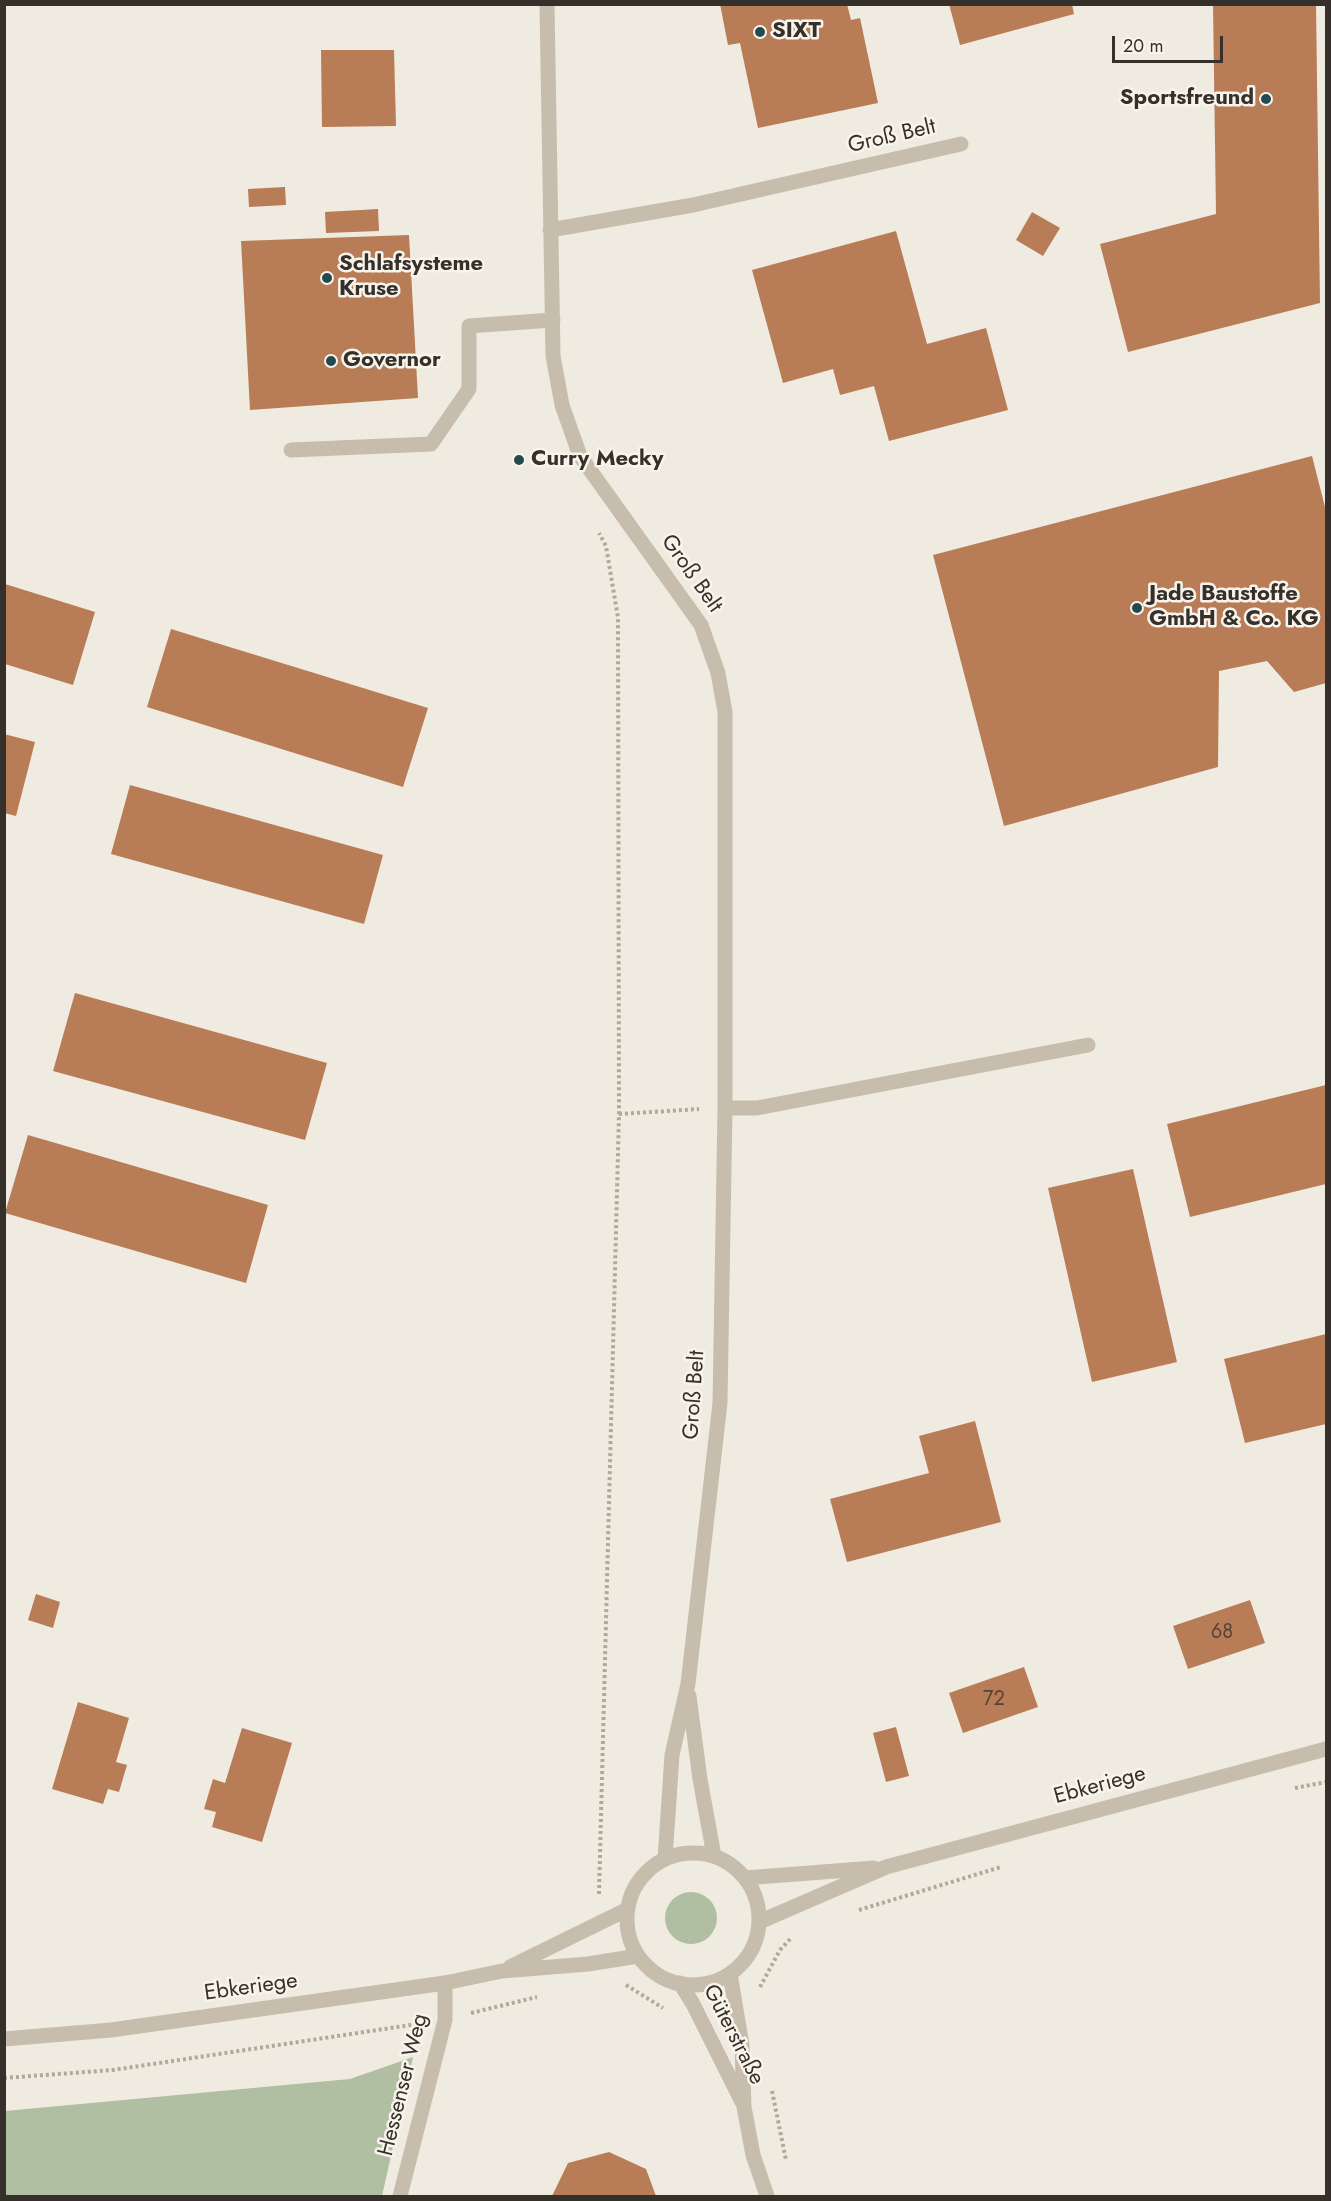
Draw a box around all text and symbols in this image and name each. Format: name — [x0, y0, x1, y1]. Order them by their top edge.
place label: SIXT — [772, 19, 821, 45]
scale bar — [1115, 24, 1226, 62]
marker: SIXT — [753, 25, 767, 39]
text: 20 m — [1123, 33, 1163, 59]
place label: Sportsfreund — [1120, 86, 1254, 112]
marker: Sportsfreund — [1259, 92, 1273, 106]
street label: Groß Belt — [846, 114, 938, 160]
place label: Schlafsysteme Kruse — [339, 252, 483, 304]
marker: Schlafsysteme Kruse — [320, 271, 334, 285]
place label: Governor — [343, 348, 441, 374]
marker: Governor — [324, 354, 338, 368]
place label: Curry Mecky — [531, 447, 663, 473]
marker: Curry Mecky — [512, 453, 526, 467]
street label: Groß Belt — [655, 530, 727, 618]
place label: Jade Baustoffe GmbH & Co. KG — [1149, 582, 1319, 634]
marker: Jade Baustoffe GmbH & Co. KG — [1130, 601, 1144, 615]
street label: Groß Belt — [679, 1350, 711, 1440]
house number: 68 — [1211, 1621, 1233, 1645]
house number: 72 — [983, 1688, 1005, 1712]
street label: Ebkeriege — [1051, 1761, 1149, 1811]
street label: Ebkeriege — [203, 1968, 299, 2008]
street label: Güterstraße — [697, 1981, 769, 2089]
street label: Hessenser Weg — [374, 2011, 434, 2159]

